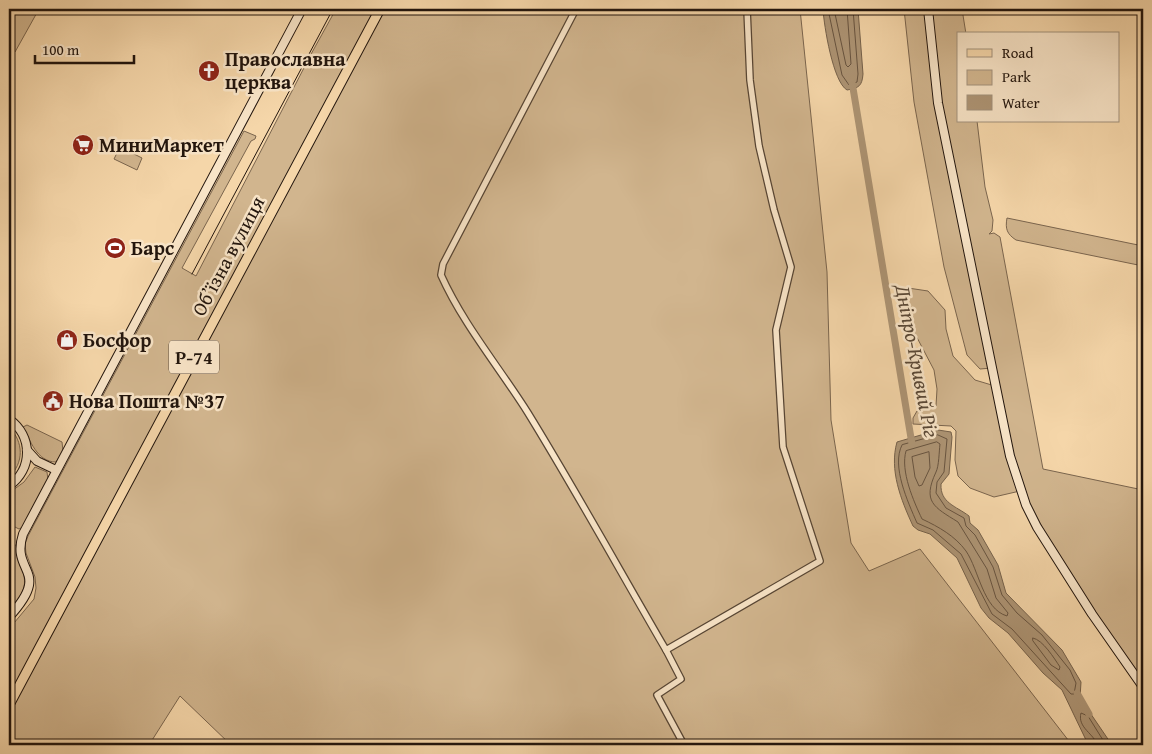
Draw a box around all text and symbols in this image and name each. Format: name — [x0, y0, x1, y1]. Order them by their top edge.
scale bar — [35, 32, 134, 64]
legend — [957, 32, 1120, 122]
text: 100 m — [42, 39, 80, 60]
text: Road — [1002, 42, 1033, 63]
place label: Православна церква — [225, 44, 346, 96]
church icon: Православна церква — [197, 59, 221, 83]
text: Park — [1002, 66, 1031, 87]
text: Water — [1002, 92, 1040, 113]
place label: МиниМаркет — [99, 130, 224, 159]
supermarket icon: МиниМаркет — [71, 133, 95, 157]
street label: Обʼїзна вулиця — [184, 191, 271, 321]
place label: Барс — [131, 233, 174, 262]
sports icon: Барс — [103, 236, 127, 260]
water label: Дніпро-Кривий Ріг — [887, 281, 948, 440]
place label: Босфор — [83, 325, 151, 354]
shop icon: Босфор — [55, 328, 79, 352]
road number: Р-74 — [169, 341, 219, 374]
place label: Нова Пошта №37 — [69, 386, 225, 415]
public building icon: Нова Пошта №37 — [41, 389, 65, 413]

